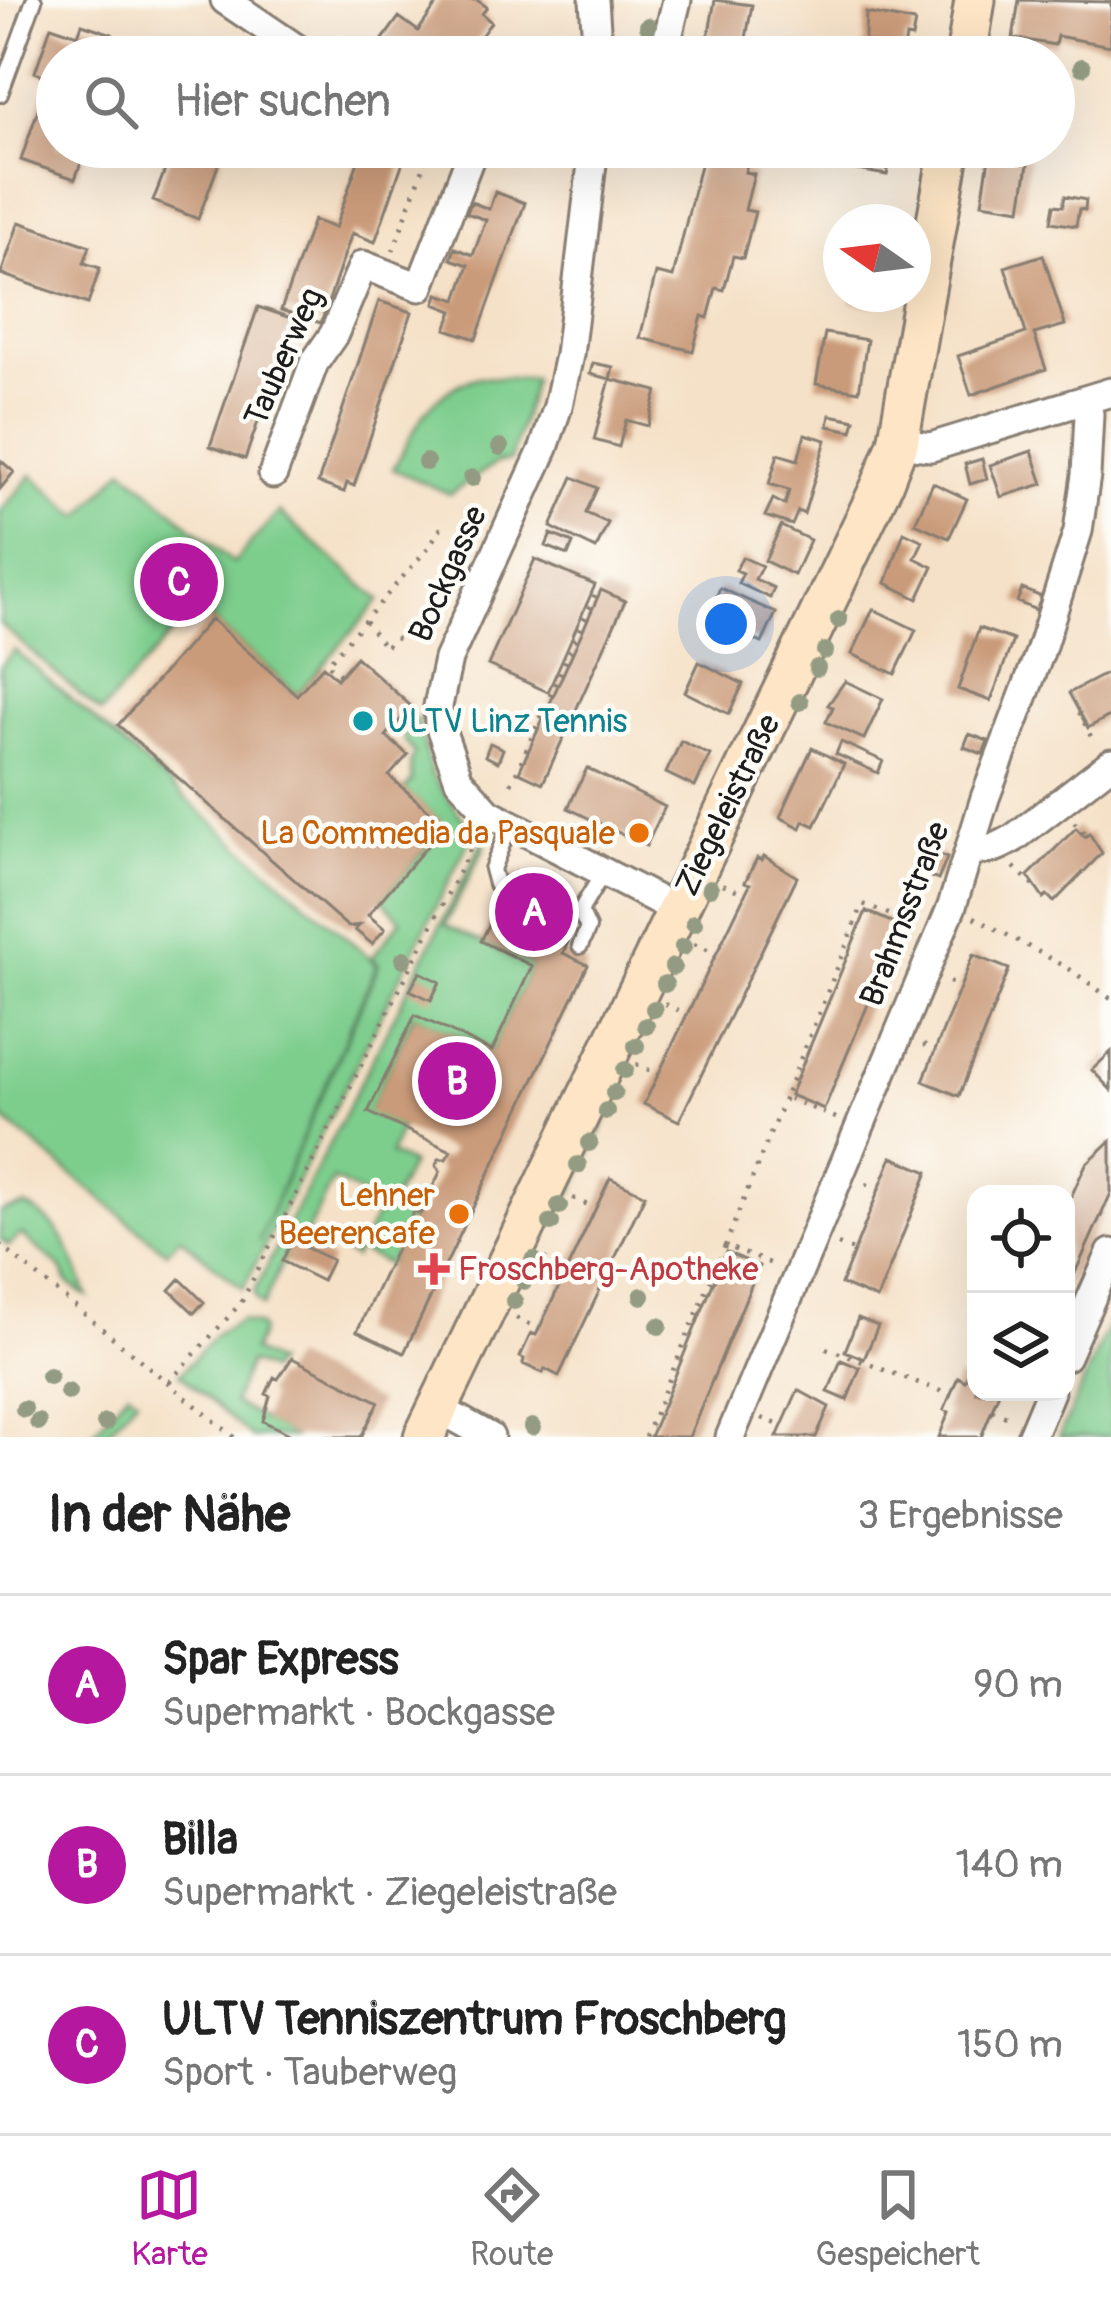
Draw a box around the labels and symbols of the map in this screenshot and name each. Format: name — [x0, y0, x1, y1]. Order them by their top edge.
north arrow — [823, 204, 931, 312]
street label: Tauberweg — [235, 282, 333, 432]
street label: Bockgasse — [400, 500, 496, 648]
pin: C — [140, 537, 218, 627]
your location — [696, 594, 756, 654]
place label: ULTV Linz Tennis — [387, 701, 627, 742]
marker: ULTV Linz Tennis — [350, 708, 376, 734]
street label: Ziegeleistraße — [666, 708, 790, 902]
place label: La Commedia da Pasquale — [260, 813, 615, 854]
street label: Brahmsstraße — [851, 816, 959, 1012]
marker: La Commedia da Pasquale — [626, 820, 652, 846]
pin: A — [495, 867, 573, 957]
pin: B — [418, 1036, 496, 1126]
place label: Lehner Beerencafe — [279, 1175, 435, 1254]
marker: Lehner Beerencafe — [446, 1201, 472, 1227]
place label: Froschberg-Apotheke — [458, 1249, 758, 1290]
marker: Froschberg-Apotheke — [421, 1256, 447, 1282]

